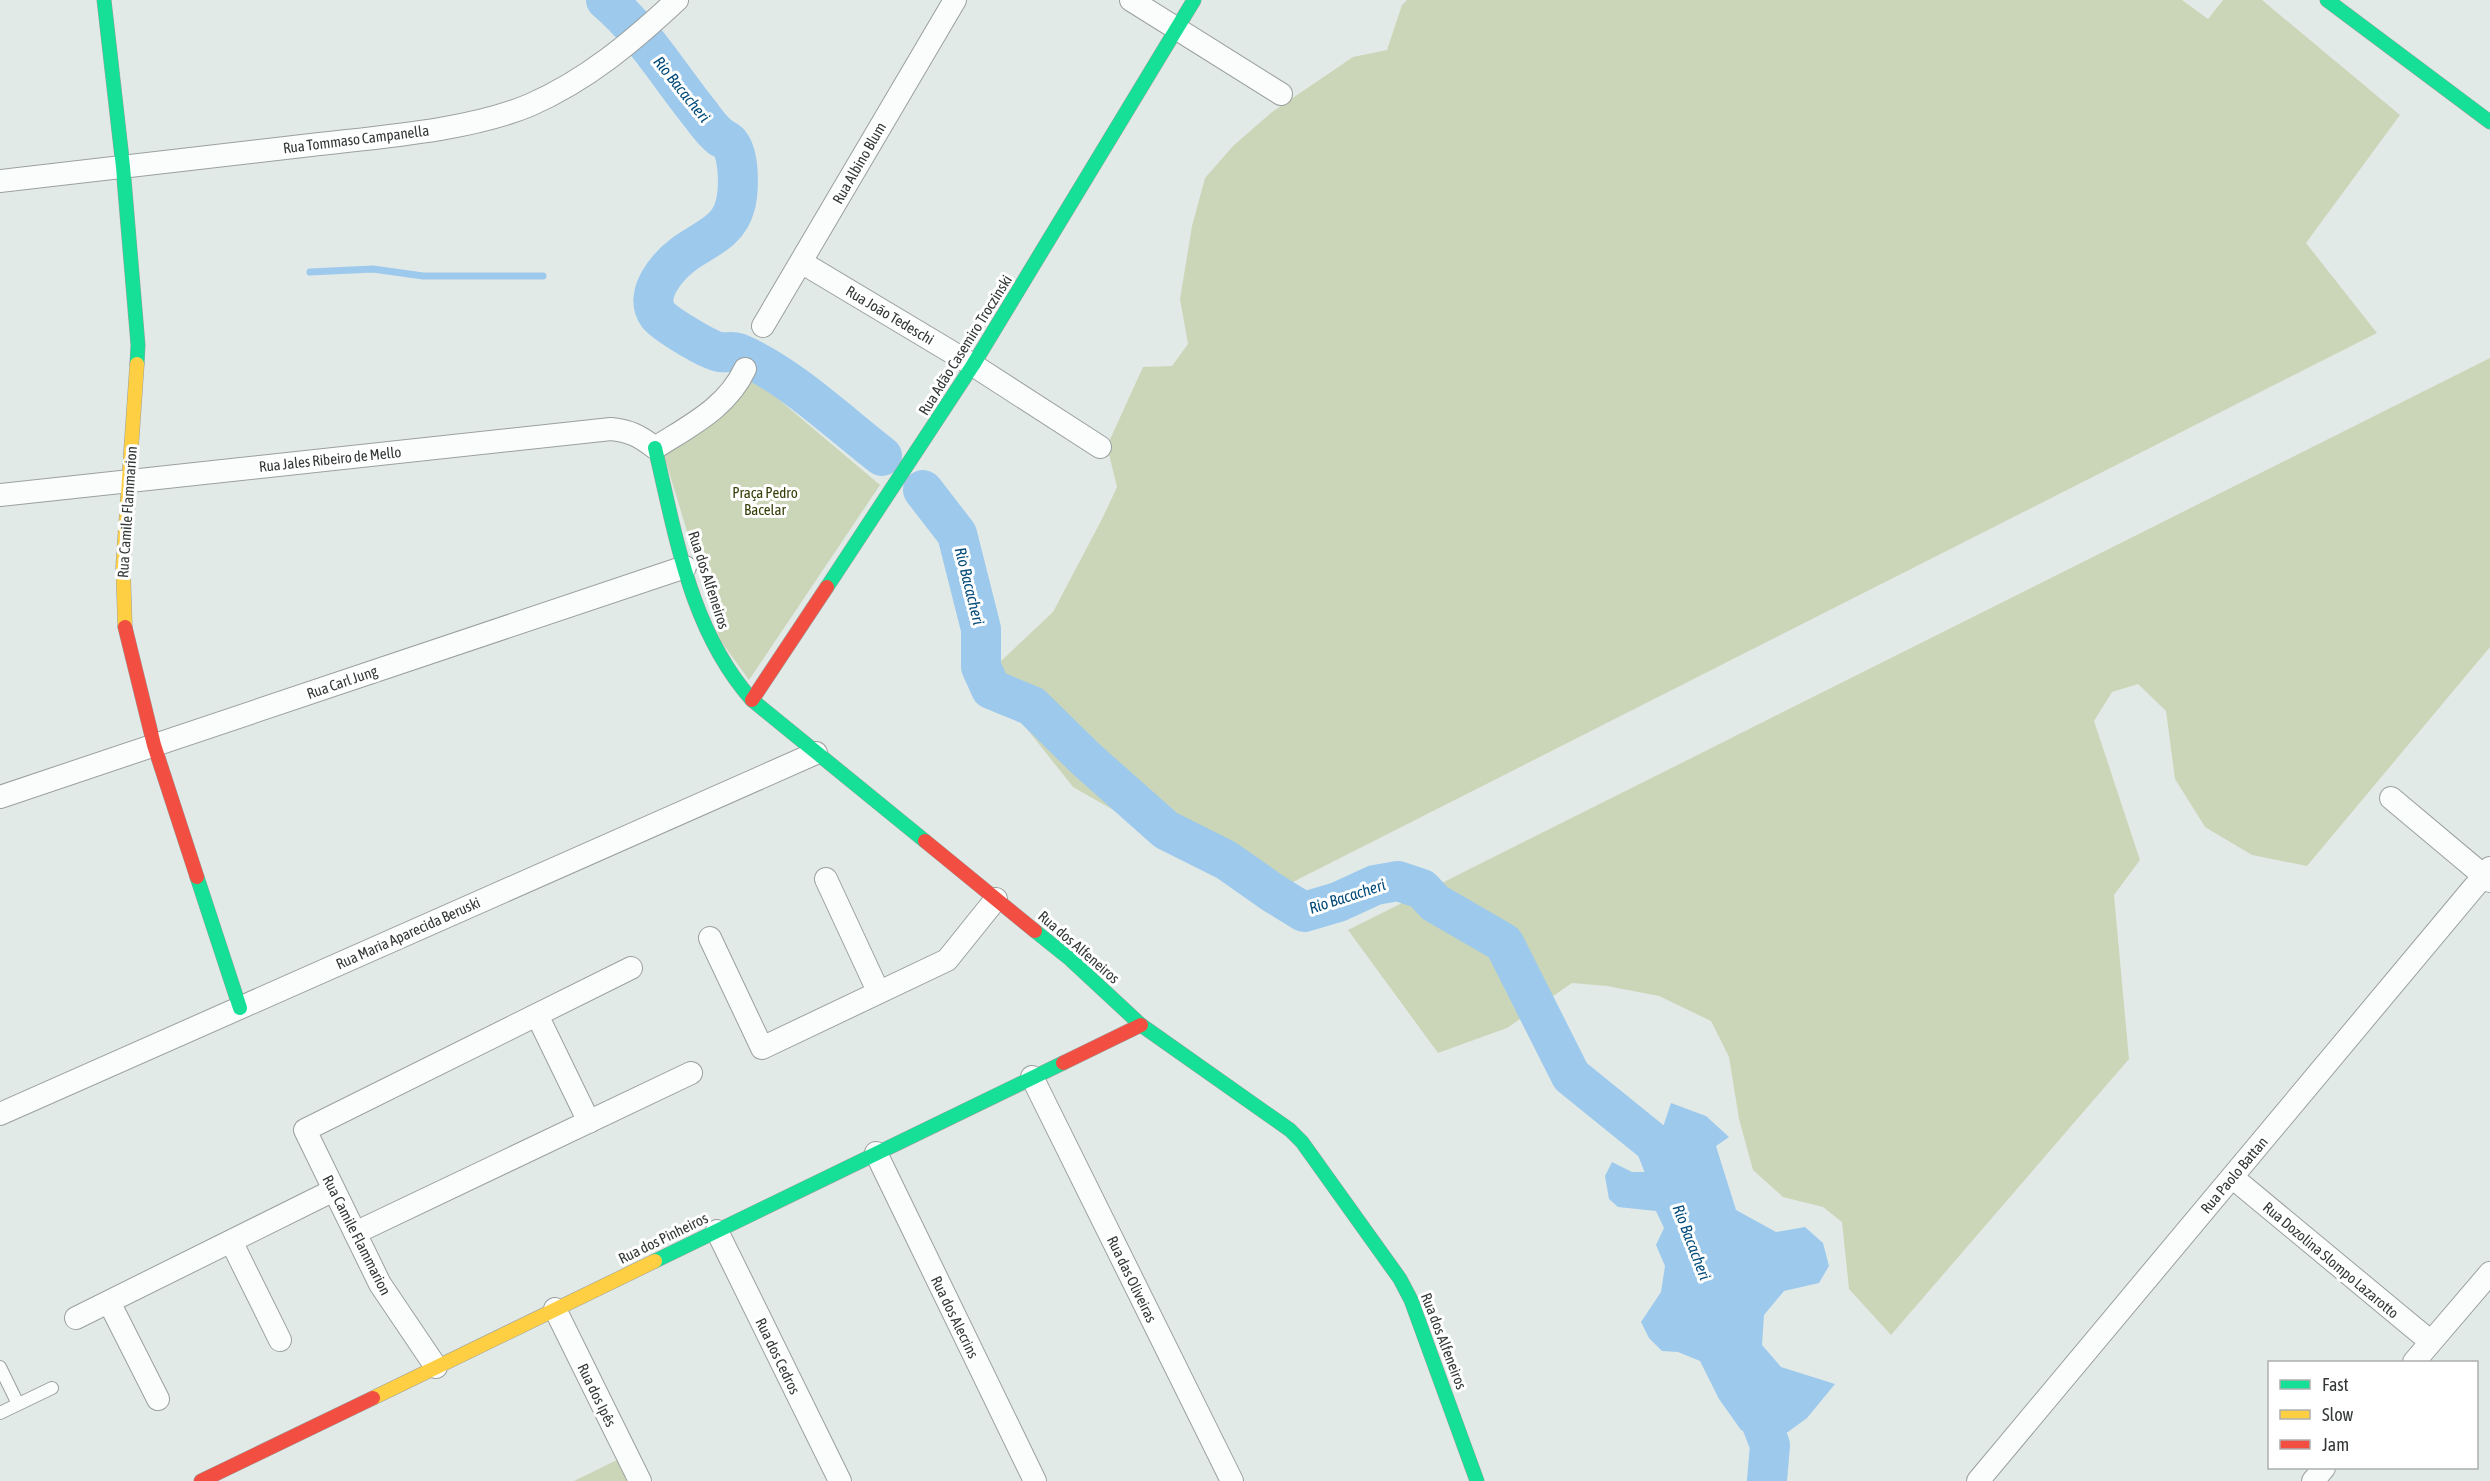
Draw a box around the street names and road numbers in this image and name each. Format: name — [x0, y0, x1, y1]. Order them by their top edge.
street label: Rua Albino Blum — [829, 119, 889, 207]
street label: Rua Tommaso Campanella — [282, 122, 430, 156]
street label: Rua Adão Casemiro Troczinski — [915, 272, 1015, 418]
street label: Rua João Tedeschi — [843, 282, 937, 348]
street label: Rua Jales Ribeiro de Mello — [258, 443, 402, 475]
street label: Rua Camile Flammarion — [114, 445, 140, 579]
street label: Rua dos Alfeneiros — [685, 529, 733, 631]
street label: Rua Carl Jung — [304, 662, 380, 702]
street label: Rua Maria Aparecida Beruski — [333, 894, 483, 972]
street label: Rua dos Alfeneiros — [1035, 907, 1123, 987]
street label: Rua Paolo Battan — [2197, 1133, 2271, 1217]
street label: Rua Camile Flammarion — [319, 1172, 395, 1298]
street label: Rua Dozolina Slompo Lazarotto — [2260, 1198, 2402, 1322]
street label: Rua dos Pinheiros — [616, 1209, 710, 1267]
street label: Rua das Oliveiras — [1104, 1233, 1160, 1325]
street label: Rua dos Alecrins — [928, 1273, 982, 1361]
street label: Rua dos Alfeneiros — [1418, 1290, 1470, 1392]
street label: Rua dos Cedros — [752, 1315, 804, 1397]
street label: Rua dos Ipês — [574, 1361, 620, 1429]

